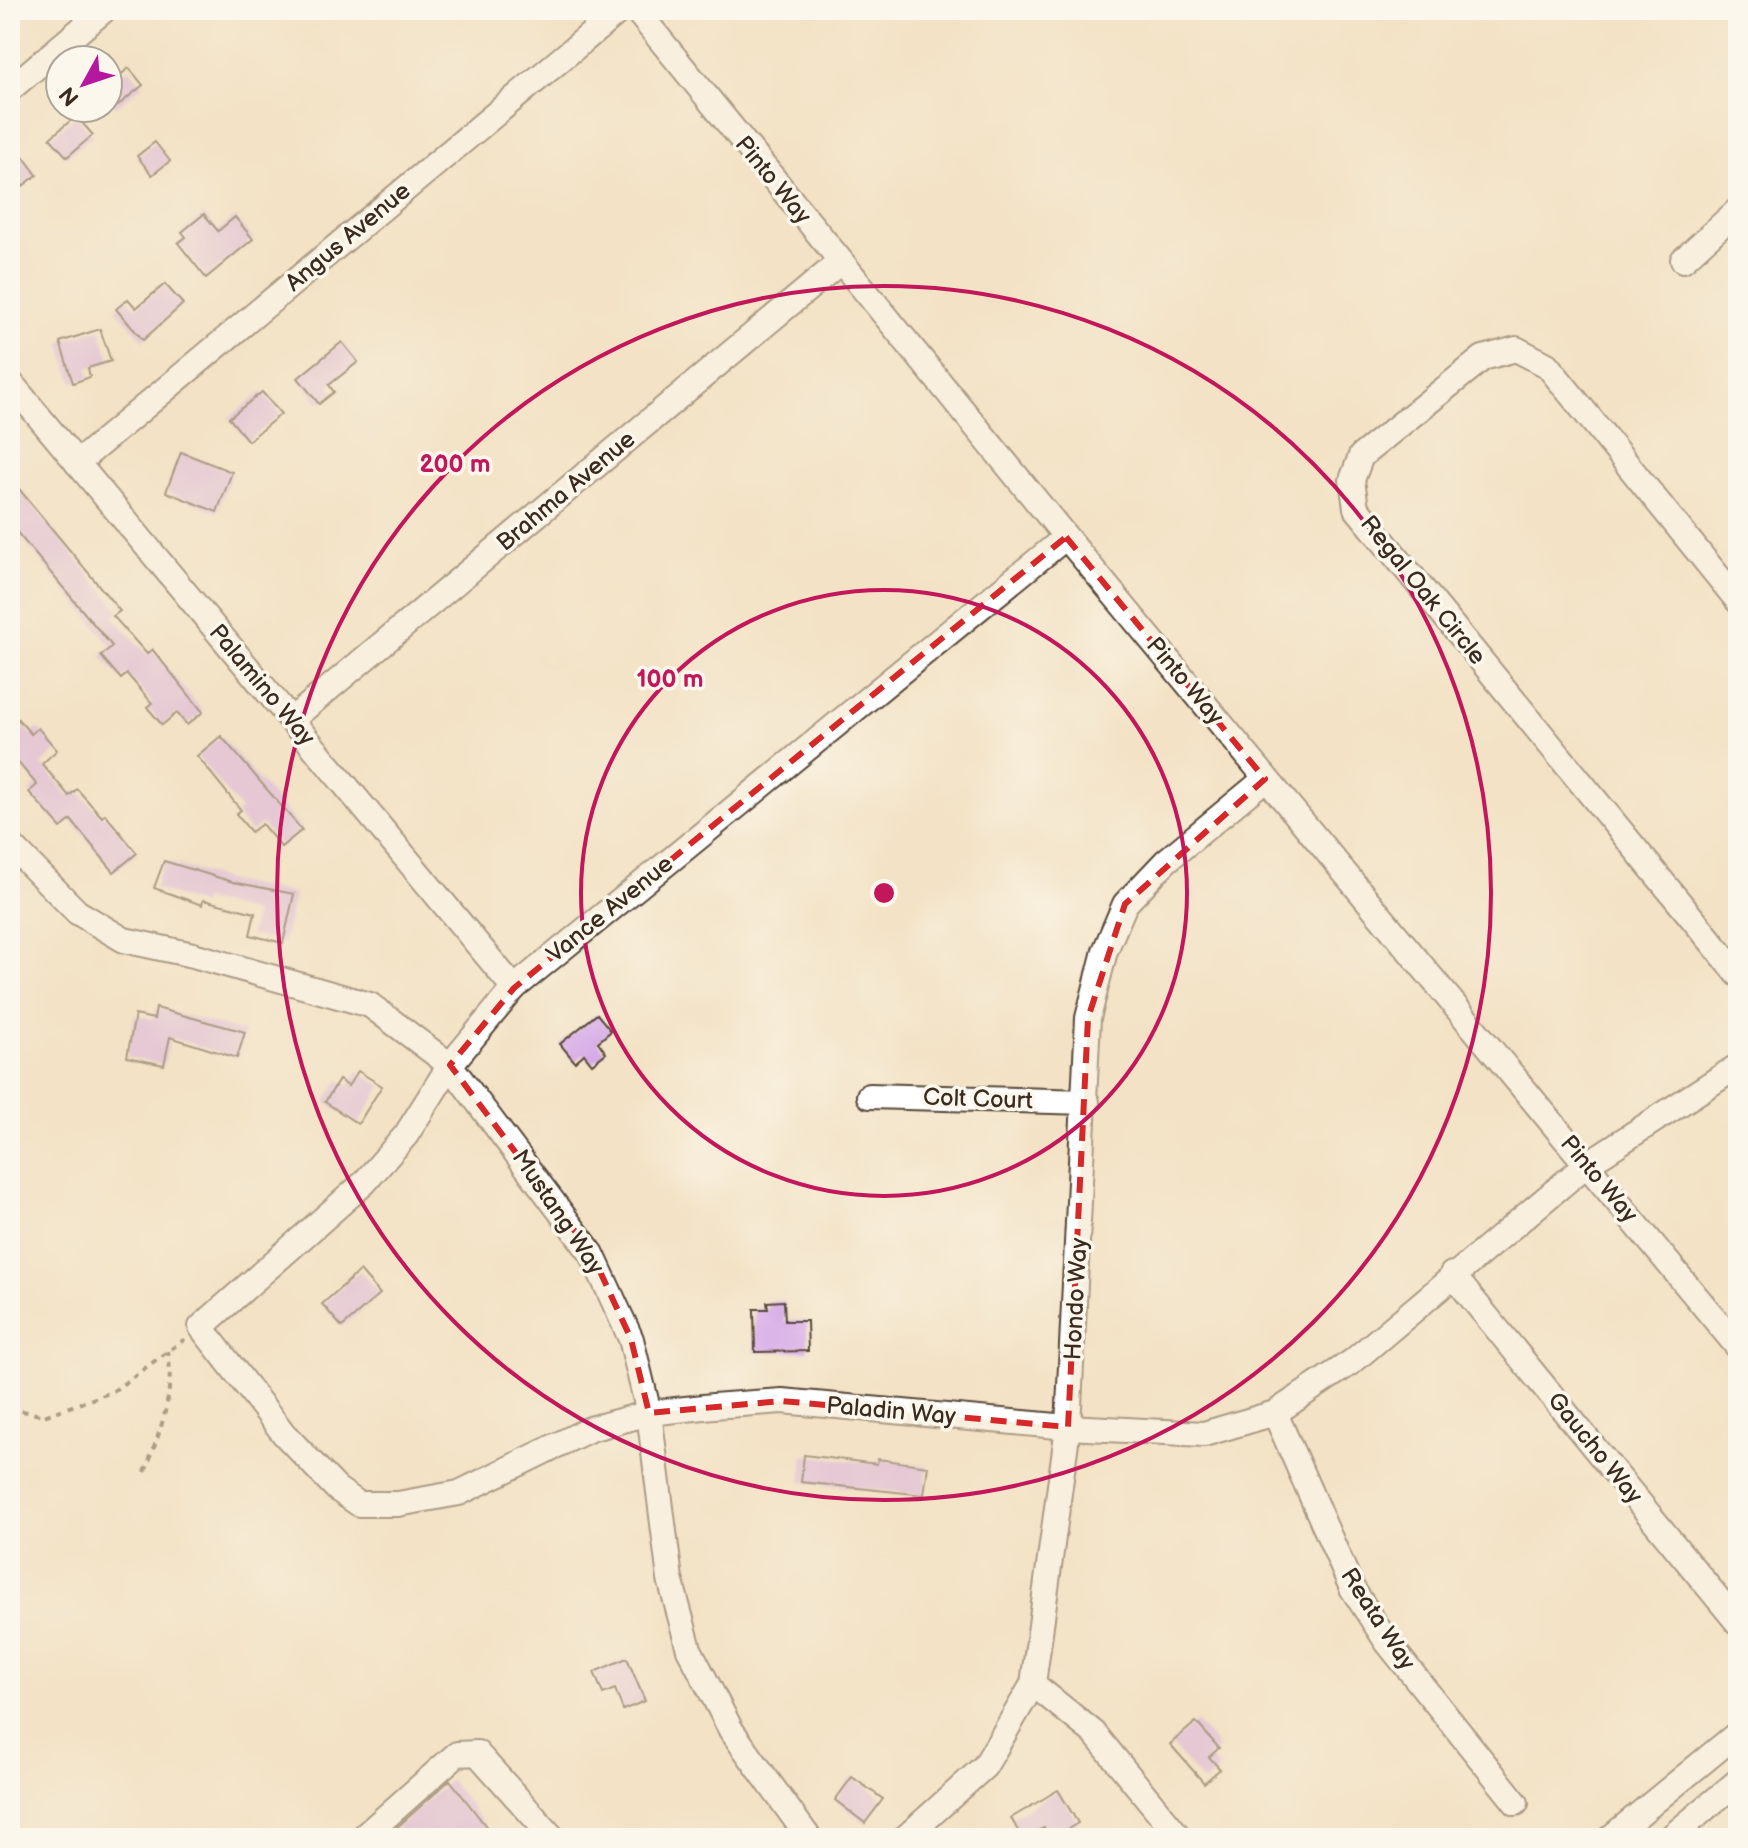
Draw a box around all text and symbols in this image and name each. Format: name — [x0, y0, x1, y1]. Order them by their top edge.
north arrow — [44, 44, 124, 124]
text: N — [54, 81, 85, 111]
street label: Pinto Way — [729, 130, 817, 230]
street label: Angus Avenue — [280, 176, 416, 298]
street label: Brahma Avenue — [491, 425, 641, 557]
text: 200 m — [420, 450, 490, 479]
street label: Regal Oak Circle — [1354, 510, 1492, 670]
street label: Palamino Way — [203, 618, 321, 752]
street label: Pinto Way — [1140, 631, 1230, 731]
text: 100 m — [637, 665, 703, 694]
street label: Vance Avenue — [541, 849, 679, 969]
centre of rings — [870, 879, 898, 907]
street label: Colt Court — [923, 1083, 1034, 1115]
street label: Pinto Way — [1554, 1129, 1644, 1229]
street label: Mustang Way — [506, 1144, 610, 1280]
street label: Hondo Way — [1058, 1237, 1094, 1361]
street label: Gaucho Way — [1541, 1386, 1649, 1510]
street label: Paladin Way — [825, 1391, 957, 1431]
street label: Reata Way — [1334, 1563, 1422, 1675]

